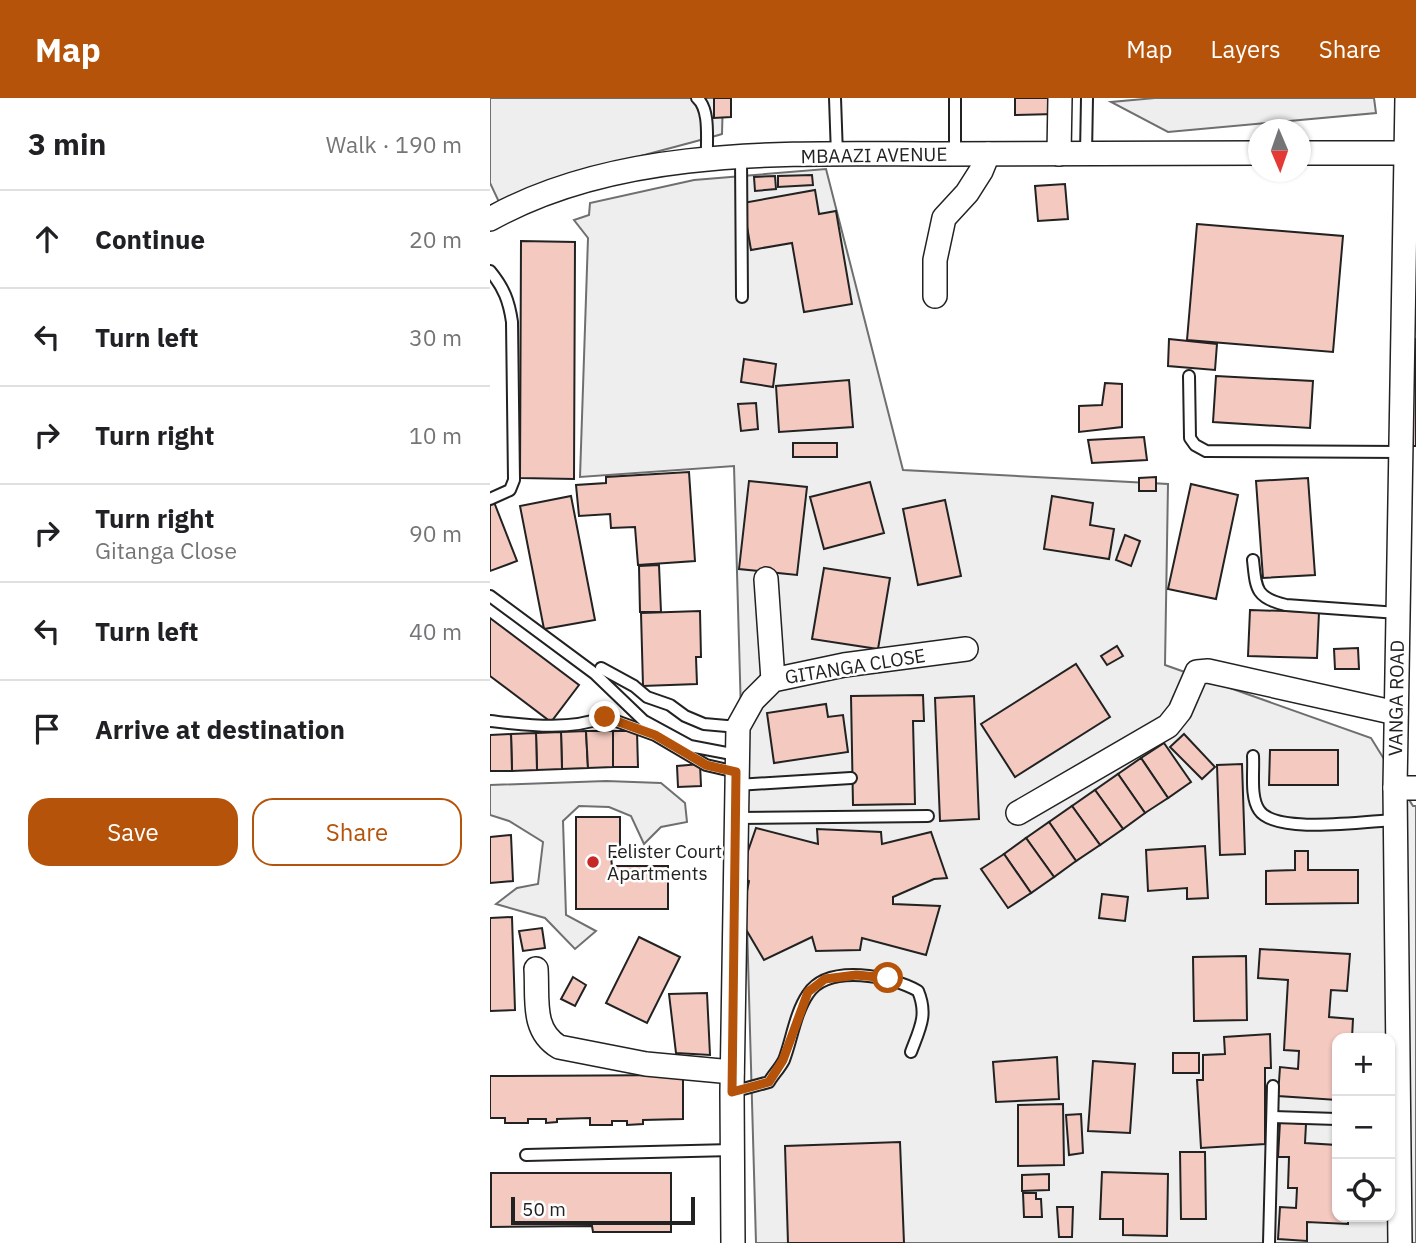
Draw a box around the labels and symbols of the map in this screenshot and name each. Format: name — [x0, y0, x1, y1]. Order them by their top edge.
north arrow — [1248, 119, 1311, 182]
street label: MBAAZI AVENUE — [800, 142, 948, 168]
street label: VANGA ROAD — [1383, 640, 1409, 756]
street label: GITANGA CLOSE — [783, 643, 927, 689]
route end — [589, 701, 620, 732]
place label: Felister Court Apartments — [607, 839, 722, 885]
marker: Felister Court Apartments — [585, 854, 601, 870]
route start — [872, 962, 903, 993]
scale bar — [511, 1194, 695, 1226]

